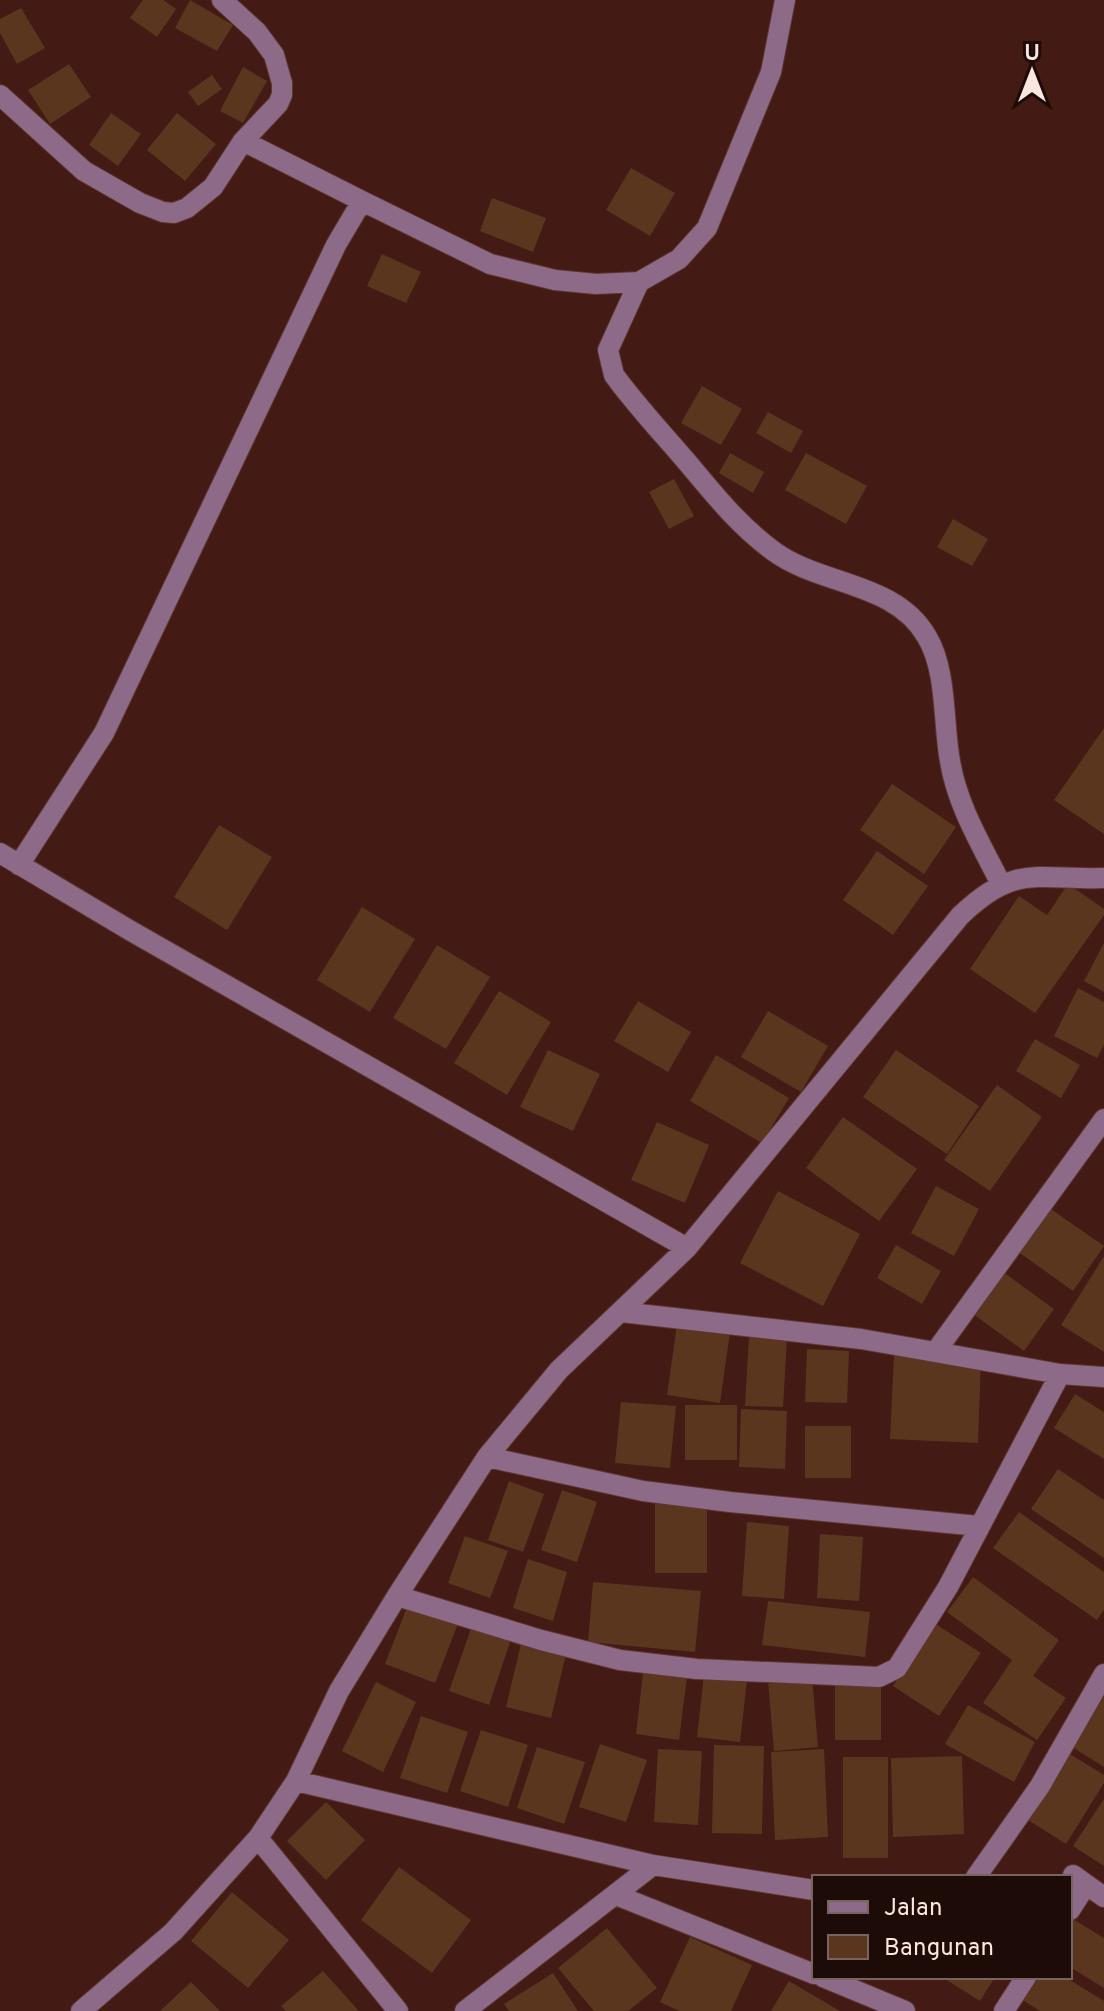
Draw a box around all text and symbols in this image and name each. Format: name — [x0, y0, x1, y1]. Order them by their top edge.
north arrow — [992, 32, 1072, 112]
text: U — [1024, 41, 1040, 68]
legend — [812, 1875, 1072, 1979]
text: Jalan — [884, 1894, 942, 1924]
text: Bangunan — [884, 1934, 994, 1964]

